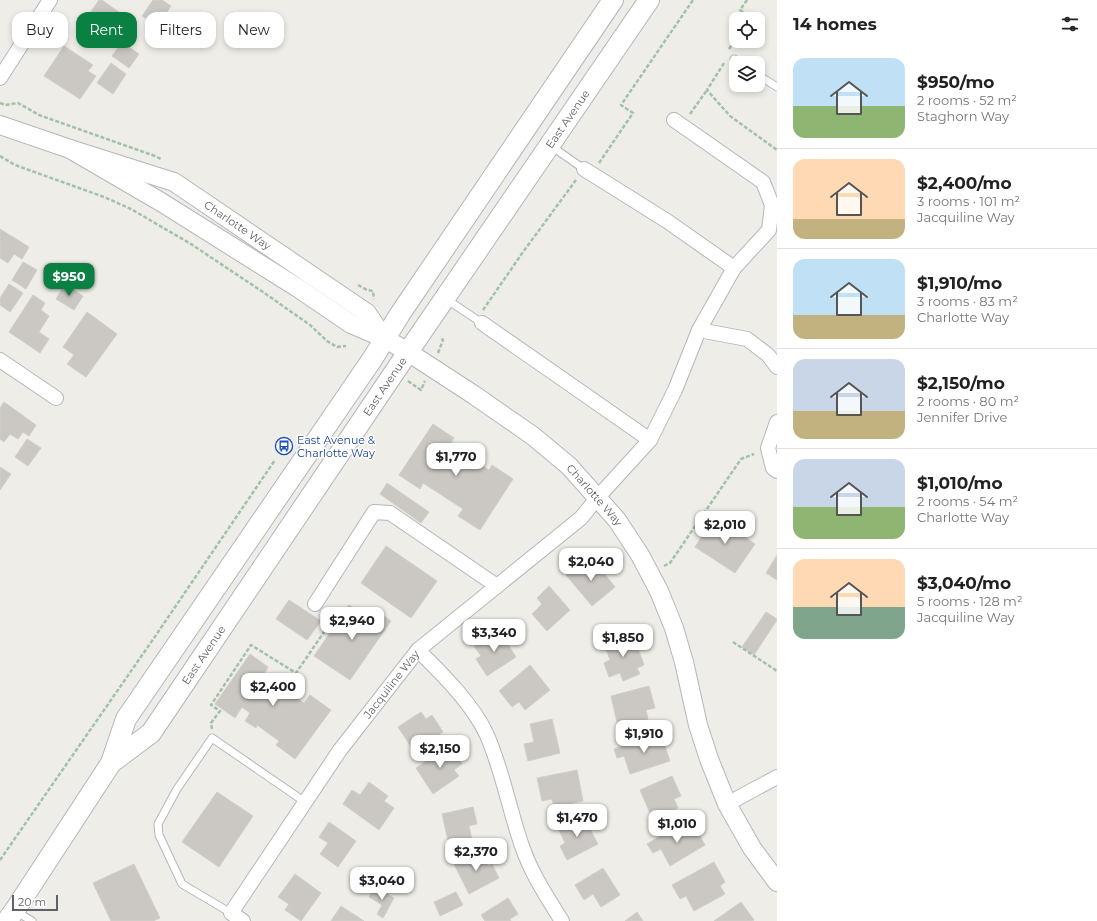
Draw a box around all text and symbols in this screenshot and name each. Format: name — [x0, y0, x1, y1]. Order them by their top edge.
chip: Buy — [12, 12, 68, 48]
chip: Rent — [76, 12, 137, 48]
chip: Filters — [145, 12, 216, 48]
chip: New — [224, 12, 284, 48]
map controls — [729, 12, 765, 92]
button: locate — [729, 12, 765, 48]
icon: filters — [1059, 13, 1081, 35]
text: 14 homes — [793, 14, 877, 34]
button: layers — [729, 56, 765, 92]
text: $950/mo — [917, 72, 994, 92]
icon: home — [825, 74, 873, 122]
street label: East Avenue — [543, 87, 593, 151]
text: 2 rooms · 52 m² — [917, 92, 1017, 108]
text: Staghorn Way — [917, 108, 1009, 124]
text: $2,400/mo — [917, 173, 1012, 193]
icon: home — [825, 175, 873, 223]
text: 3 rooms · 101 m² — [917, 193, 1020, 209]
street label: Charlotte Way — [201, 197, 274, 253]
text: Jacquiline Way — [917, 209, 1015, 225]
pin: $950 — [45, 263, 93, 297]
text: $950 — [52, 268, 86, 284]
text: $1,910/mo — [917, 273, 1002, 293]
icon: home — [825, 275, 873, 323]
text: 3 rooms · 83 m² — [917, 293, 1018, 309]
text: Charlotte Way — [917, 309, 1009, 325]
street label: East Avenue — [360, 354, 410, 419]
text: $2,150/mo — [917, 373, 1005, 393]
icon: home — [825, 375, 873, 423]
text: 2 rooms · 80 m² — [917, 393, 1019, 409]
text: Jennifer Drive — [917, 409, 1007, 425]
place label: East Avenue & Charlotte Way — [297, 433, 376, 460]
bus stop icon: East Avenue & Charlotte Way — [274, 436, 294, 456]
pin: $1,770 — [423, 443, 489, 477]
text: $1,770 — [435, 448, 477, 464]
street label: Charlotte Way — [564, 461, 626, 528]
text: $1,010/mo — [917, 473, 1003, 493]
icon: home — [825, 475, 873, 523]
text: 2 rooms · 54 m² — [917, 493, 1018, 509]
text: Charlotte Way — [917, 509, 1009, 525]
pin: $2,010 — [692, 511, 758, 545]
text: $2,010 — [704, 516, 746, 532]
pin: $2,040 — [558, 548, 624, 582]
text: $2,040 — [568, 553, 614, 569]
text: $3,040/mo — [917, 573, 1011, 593]
icon: home — [825, 575, 873, 623]
text: 5 rooms · 128 m² — [917, 593, 1023, 609]
pin: $2,940 — [319, 607, 385, 641]
text: Jacquiline Way — [917, 609, 1015, 625]
text: $2,940 — [329, 612, 375, 628]
pin: $3,340 — [461, 619, 527, 653]
street label: East Avenue — [179, 623, 229, 687]
text: $3,340 — [472, 624, 516, 640]
pin: $1,850 — [590, 624, 656, 658]
text: $1,850 — [602, 629, 644, 645]
street label: Jacquiline Way — [360, 647, 422, 722]
pin: $2,400 — [240, 673, 306, 707]
text: $2,400 — [250, 678, 296, 694]
pin: $1,910 — [611, 720, 677, 754]
text: $1,910 — [625, 725, 663, 741]
pin: $2,150 — [407, 735, 473, 769]
text: $2,150 — [420, 740, 460, 756]
pin: $1,470 — [544, 804, 610, 838]
text: $1,470 — [556, 809, 598, 825]
pin: $1,010 — [644, 810, 710, 844]
text: $1,010 — [657, 815, 697, 831]
pin: $2,370 — [443, 838, 509, 872]
text: $2,370 — [454, 843, 498, 859]
pin: $3,040 — [349, 867, 415, 901]
text: $3,040 — [359, 872, 405, 888]
scale bar — [12, 893, 58, 912]
text: 20 m — [18, 895, 46, 909]

